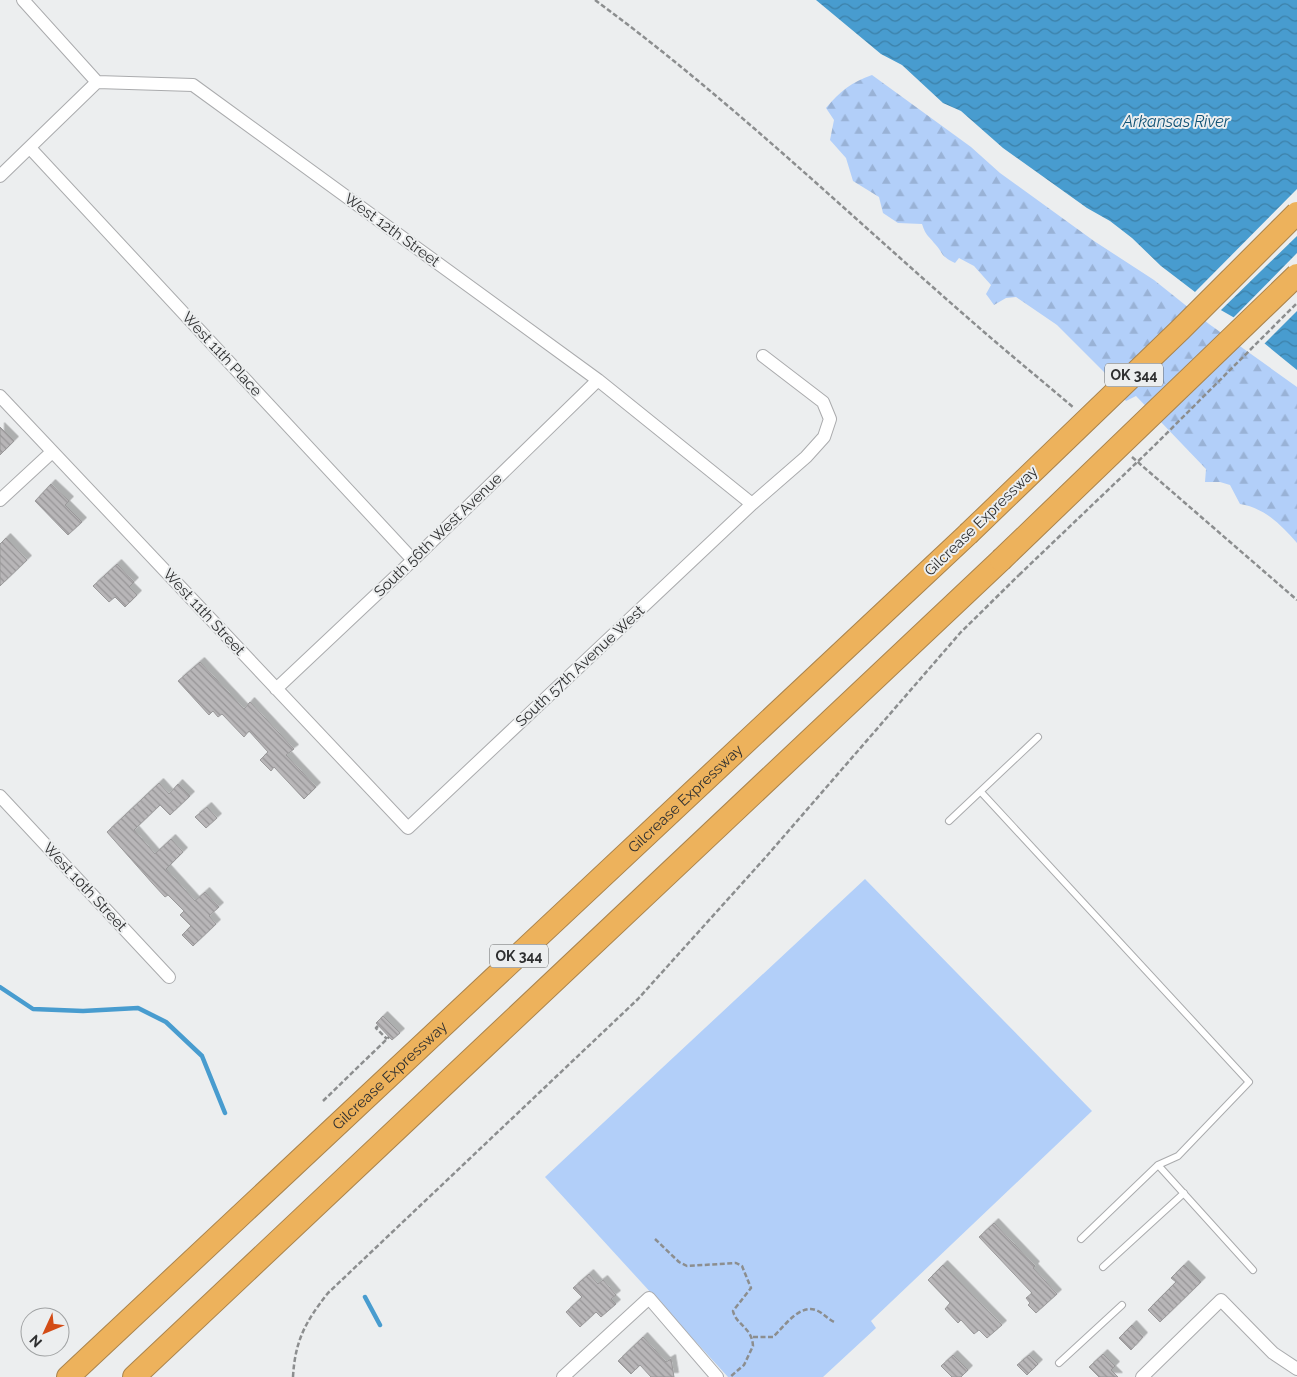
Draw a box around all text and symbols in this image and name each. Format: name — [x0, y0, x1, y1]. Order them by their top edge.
water label: Arkansas River — [1122, 112, 1230, 131]
street label: West 12th Street — [341, 190, 443, 270]
street label: West 11th Place — [178, 308, 266, 400]
road number: OK 344 — [1105, 364, 1163, 386]
street label: Gilcrease Expressway — [921, 462, 1041, 580]
street label: South 56th West Avenue — [370, 469, 506, 601]
street label: West 11th Street — [159, 565, 249, 659]
street label: South 57th Avenue West — [512, 602, 648, 730]
street label: Gilcrease Expressway — [624, 741, 747, 857]
street label: West 10th Street — [39, 839, 131, 935]
road number: OK 344 — [490, 944, 548, 968]
street label: Gilcrease Expressway — [329, 1017, 451, 1134]
north arrow — [20, 1307, 70, 1357]
text: N — [26, 1332, 45, 1350]

